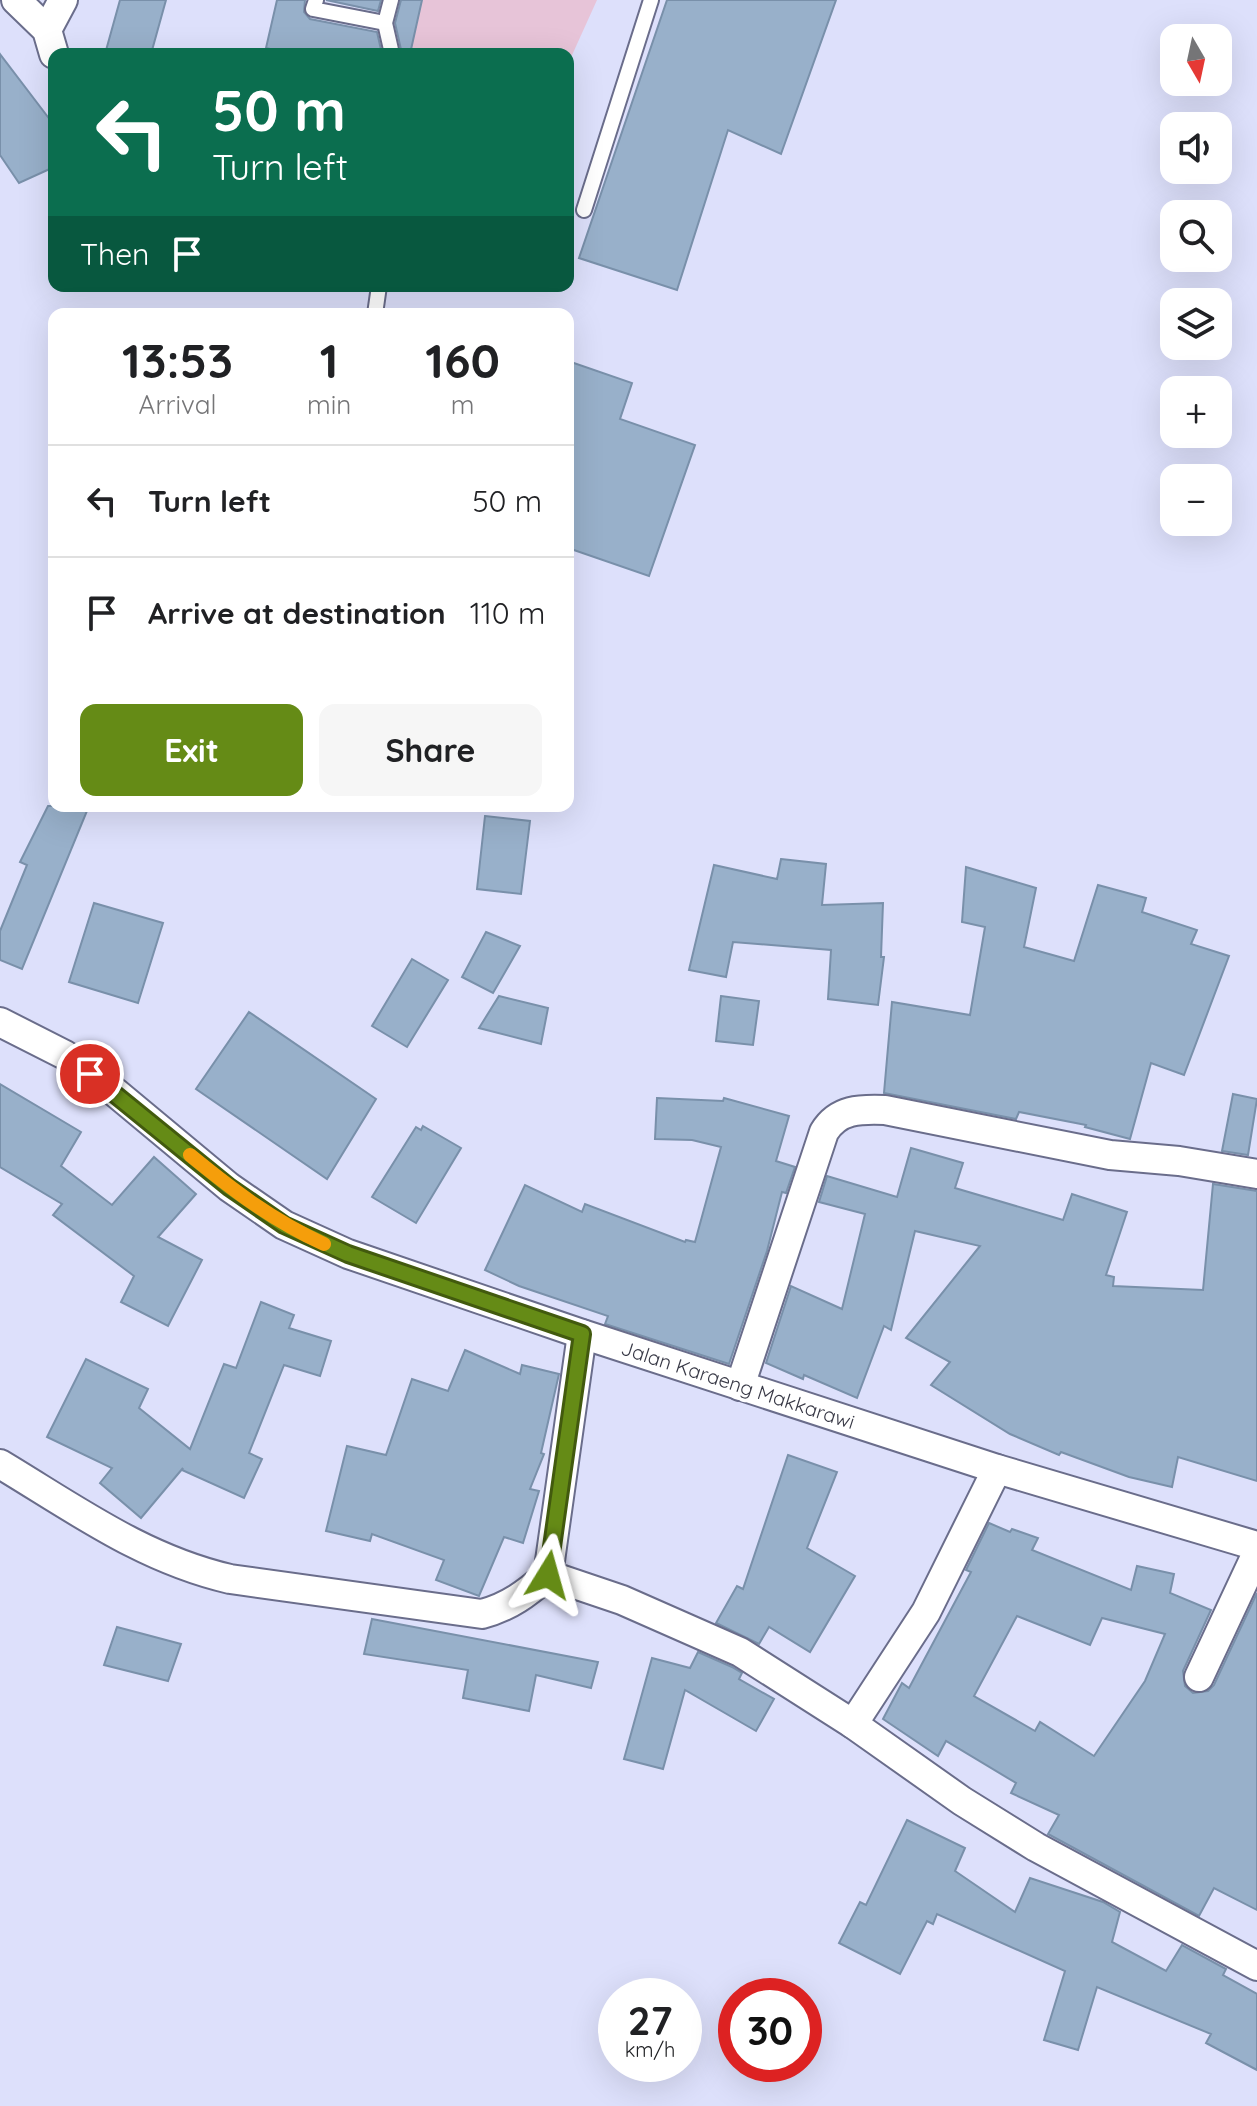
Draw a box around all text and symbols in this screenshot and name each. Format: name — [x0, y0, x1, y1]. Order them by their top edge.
north arrow — [1160, 24, 1232, 96]
map controls — [1160, 24, 1232, 536]
text: 50 m — [212, 75, 346, 145]
icon: left — [80, 80, 184, 184]
button: sound — [1160, 112, 1232, 184]
text: Turn left — [212, 144, 348, 189]
button: search — [1160, 200, 1232, 272]
icon: arrive — [165, 232, 209, 276]
text: Then — [80, 235, 149, 273]
button: layers — [1160, 288, 1232, 360]
text: 13:53 — [122, 330, 233, 390]
text: 1 — [320, 330, 338, 390]
text: 160 — [425, 330, 500, 390]
button: + — [1160, 376, 1232, 448]
text: Arrival — [139, 388, 216, 421]
text: min — [307, 388, 351, 421]
text: m — [451, 388, 475, 421]
button: − — [1160, 464, 1232, 536]
icon: left — [80, 479, 124, 523]
text: Turn left — [148, 482, 271, 520]
text: 50 m — [472, 482, 542, 520]
icon: arrive — [80, 591, 124, 635]
text: Arrive at destination — [148, 594, 446, 632]
text: 110 m — [470, 594, 545, 632]
button: Exit — [80, 704, 303, 796]
button: Share — [319, 704, 542, 796]
pin — [56, 1040, 124, 1108]
icon: arrive — [68, 1052, 112, 1096]
street label: Jalan Karaeng Makkarawi — [618, 1335, 858, 1434]
position arrow — [506, 1533, 590, 1617]
speed limit sign: 30 — [718, 1978, 822, 2082]
text: 27 — [628, 1995, 672, 2045]
text: km/h — [625, 2037, 675, 2062]

